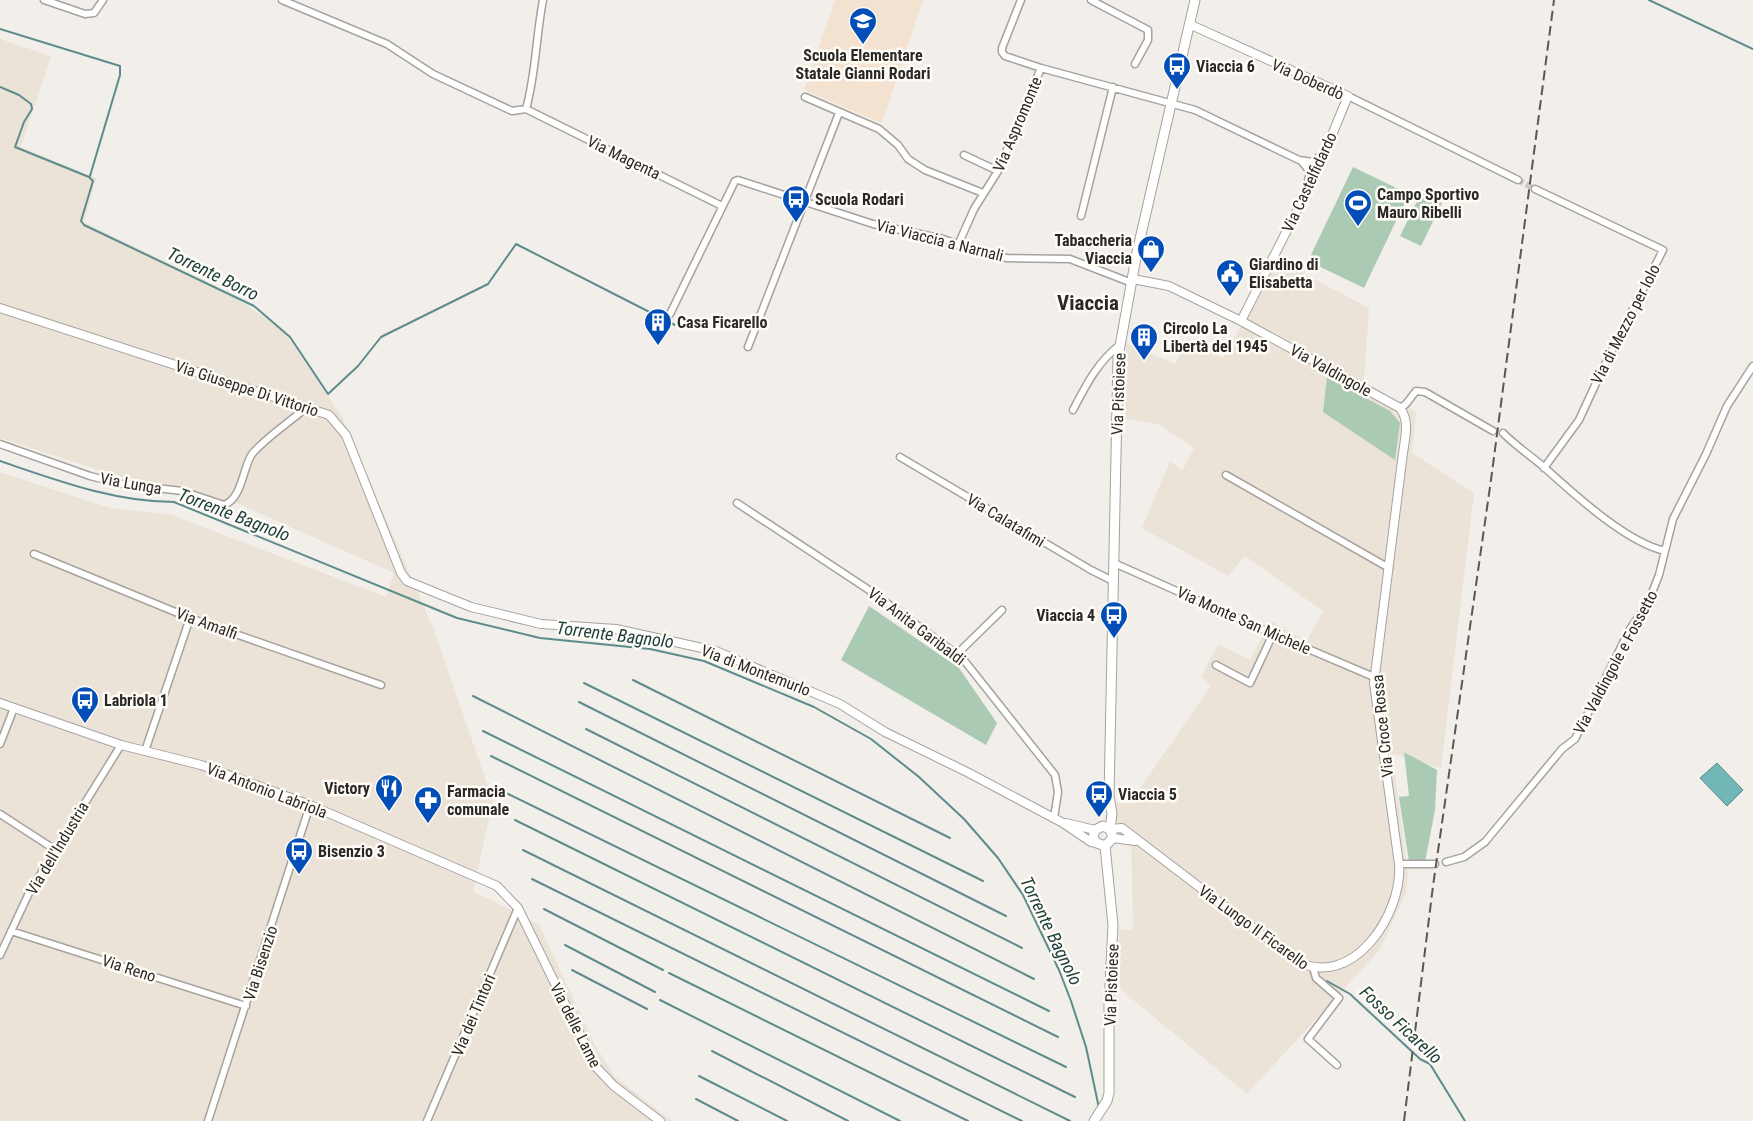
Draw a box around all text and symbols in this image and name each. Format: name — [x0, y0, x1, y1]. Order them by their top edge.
school or university icon: Scuola Elementare Statale Gianni Rodari — [848, 6, 878, 45]
place label: Scuola Elementare Statale Gianni Rodari — [796, 46, 930, 83]
bus stop icon: Viaccia 6 — [1162, 51, 1192, 90]
street label: Via Doberdò — [1269, 55, 1347, 104]
place label: Viaccia 6 — [1196, 57, 1255, 76]
street label: Via Aspromonte — [989, 74, 1046, 174]
street label: Via Castelfidardo — [1278, 129, 1341, 235]
street label: Via Magenta — [584, 132, 664, 183]
bus stop icon: Scuola Rodari — [781, 184, 811, 223]
place label: Campo Sportivo Mauro Ribelli — [1377, 185, 1479, 222]
sports icon: Campo Sportivo Mauro Ribelli — [1343, 188, 1373, 227]
place label: Scuola Rodari — [815, 190, 904, 209]
street label: Via Viaccia a Narnali — [874, 215, 1006, 266]
place label: Tabaccheria Viaccia — [1055, 231, 1132, 268]
shop icon: Tabaccheria Viaccia — [1136, 234, 1166, 273]
water label: Torrente Borro — [164, 242, 262, 305]
place label: Giardino di Elisabetta — [1249, 255, 1319, 292]
public building icon: Giardino di Elisabetta — [1215, 258, 1245, 297]
street label: Via di Mezzo per Iolo — [1587, 261, 1664, 387]
district label: Viaccia — [1057, 291, 1119, 315]
building icon: Casa Ficarello — [643, 307, 673, 346]
place label: Casa Ficarello — [677, 313, 768, 332]
place label: Circolo La Libertà del 1945 — [1163, 319, 1268, 356]
building icon: Circolo La Libertà del 1945 — [1129, 322, 1159, 361]
street label: Via Valdingole — [1287, 340, 1375, 401]
street label: Via Pistoiese — [1108, 353, 1129, 436]
street label: Via Giuseppe Di Vittorio — [173, 356, 321, 421]
street label: Via Lunga — [99, 469, 163, 498]
water label: Torrente Bagnolo — [175, 484, 293, 545]
street label: Via Calatafimi — [963, 490, 1048, 551]
street label: Via Monte San Michele — [1174, 582, 1314, 659]
street label: Via Anita Garibaldi — [864, 584, 969, 669]
street label: Via Valdingole e Fossetto — [1569, 587, 1661, 737]
bus stop icon: Viaccia 4 — [1099, 600, 1129, 639]
street label: Via Amalfi — [173, 604, 240, 643]
place label: Viaccia 4 — [1036, 606, 1095, 625]
water label: Torrente Bagnolo — [555, 617, 675, 652]
street label: Via di Montemurlo — [698, 641, 813, 700]
street label: Via Croce Rossa — [1368, 674, 1397, 778]
bus stop icon: Labriola 1 — [70, 685, 100, 724]
place label: Labriola 1 — [104, 691, 168, 710]
street label: Via Antonio Labriola — [204, 759, 330, 822]
restaurant icon: Victory — [374, 773, 404, 812]
place label: Victory — [324, 779, 370, 798]
bus stop icon: Viaccia 5 — [1084, 779, 1114, 818]
place label: Farmacia comunale — [447, 782, 510, 819]
pharmacy icon: Farmacia comunale — [413, 785, 443, 824]
place label: Viaccia 5 — [1118, 785, 1177, 804]
street label: Via dell'Industria — [22, 798, 93, 898]
bus stop icon: Bisenzio 3 — [284, 836, 314, 875]
place label: Bisenzio 3 — [318, 842, 385, 861]
water label: Torrente Bagnolo — [1016, 873, 1087, 988]
street label: Via Lungo Il Ficarello — [1195, 881, 1313, 974]
street label: Via Bisenzio — [239, 923, 282, 1003]
street label: Via Pistoiese — [1101, 944, 1122, 1027]
street label: Via Reno — [99, 951, 158, 986]
street label: Via dei Tintori — [448, 971, 499, 1059]
street label: Via delle Lame — [546, 980, 605, 1071]
water label: Fosso Ficarello — [1356, 981, 1447, 1068]

